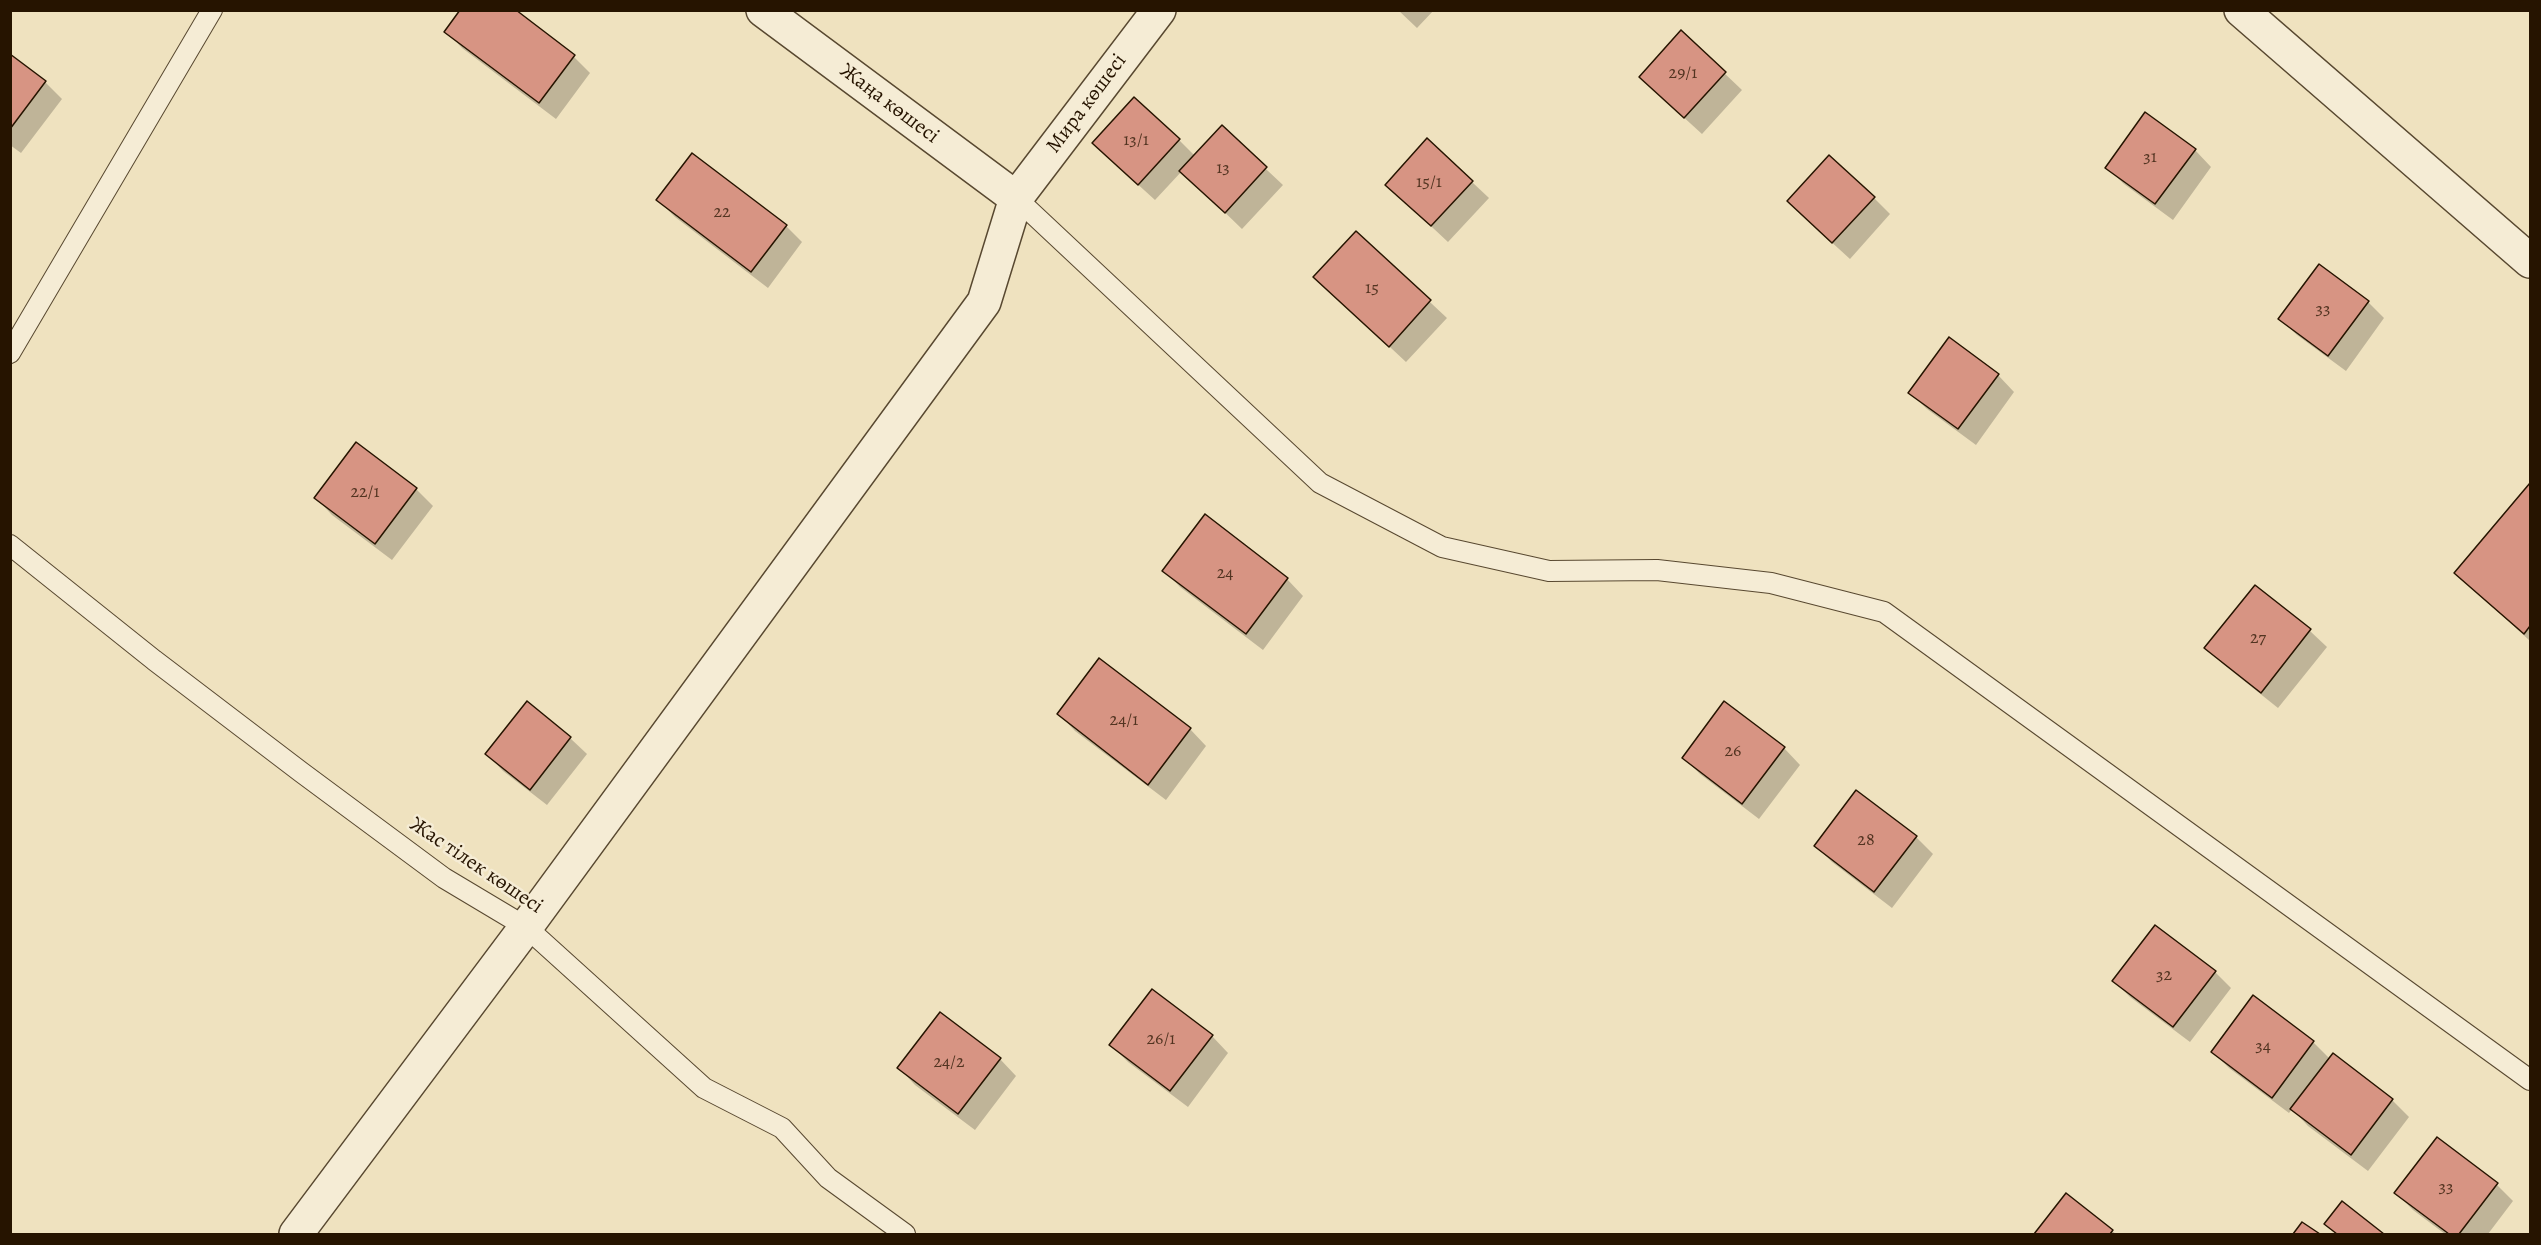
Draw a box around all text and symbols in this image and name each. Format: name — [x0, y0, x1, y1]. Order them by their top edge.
street label: Мира көшесі — [1042, 49, 1132, 159]
street label: Жаңа көшесі — [834, 59, 944, 149]
house number: 29/1 — [1669, 63, 1697, 85]
house number: 13/1 — [1123, 130, 1149, 152]
house number: 31 — [2143, 147, 2157, 169]
house number: 13 — [1216, 158, 1230, 180]
house number: 15/1 — [1416, 172, 1442, 194]
house number: 22 — [713, 202, 731, 224]
house number: 15 — [1365, 278, 1379, 300]
house number: 33 — [2316, 299, 2330, 321]
house number: 22/1 — [350, 482, 380, 504]
house number: 24 — [1217, 563, 1233, 585]
house number: 27 — [2250, 628, 2266, 650]
house number: 24/1 — [1110, 710, 1138, 732]
house number: 26 — [1725, 741, 1741, 763]
street label: Жас тілек көшесі — [405, 812, 547, 920]
house number: 28 — [1857, 830, 1875, 852]
house number: 32 — [2156, 965, 2172, 987]
house number: 26/1 — [1147, 1029, 1175, 1051]
house number: 34 — [2255, 1036, 2271, 1058]
house number: 24/2 — [933, 1052, 965, 1074]
house number: 33 — [2439, 1177, 2453, 1199]

